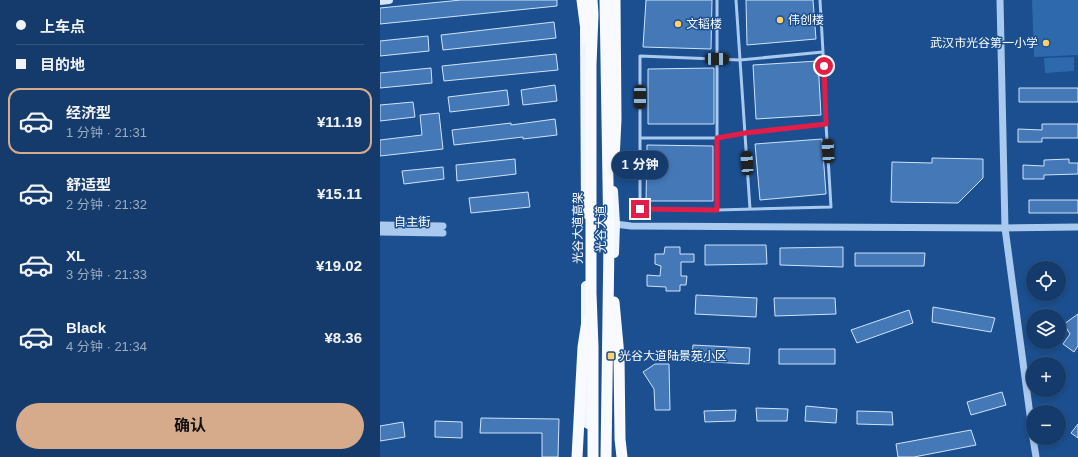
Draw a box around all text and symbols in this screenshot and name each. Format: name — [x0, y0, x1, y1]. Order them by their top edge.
place label: 伟创楼 — [788, 13, 824, 27]
marker: 伟创楼 — [775, 15, 785, 25]
place label: 文韬楼 — [686, 17, 722, 31]
text: 上车点 — [40, 18, 85, 35]
marker: 文韬楼 — [673, 19, 683, 29]
place label: 武汉市光谷第一小学 — [930, 36, 1038, 50]
marker: 武汉市光谷第一小学 — [1041, 38, 1051, 48]
car — [705, 53, 729, 65]
text: 目的地 — [40, 56, 85, 73]
route start — [815, 57, 833, 75]
car — [634, 85, 646, 109]
icon: car — [18, 103, 54, 139]
text: 经济型 — [66, 104, 111, 121]
text: ¥11.19 — [317, 113, 362, 130]
text: 1 分钟 · 21:31 — [66, 125, 147, 140]
car — [821, 139, 835, 163]
callout: 1 分钟 — [612, 151, 668, 179]
car — [740, 151, 754, 175]
text: 1 分钟 — [622, 157, 658, 172]
icon: car — [18, 175, 54, 211]
text: 舒适型 — [66, 176, 111, 193]
text: ¥15.11 — [317, 185, 362, 202]
street label: 光谷大道高架 — [571, 192, 585, 264]
text: 2 分钟 · 21:32 — [66, 197, 147, 212]
route end — [631, 200, 649, 218]
street label: 光谷大道 — [594, 205, 608, 253]
street label: 自主街 — [394, 215, 430, 229]
icon: car — [18, 247, 54, 283]
text: XL — [66, 247, 85, 264]
text: ¥19.02 — [316, 257, 362, 274]
map controls — [1026, 261, 1066, 445]
button: locate — [1026, 261, 1066, 301]
text: 3 分钟 · 21:33 — [66, 267, 147, 282]
button: layers — [1026, 309, 1066, 349]
icon: car — [18, 319, 54, 355]
text: Black — [66, 319, 106, 336]
text: ¥8.36 — [324, 329, 362, 346]
text: 4 分钟 · 21:34 — [66, 339, 147, 354]
place label: 光谷大道陆景苑小区 — [619, 349, 727, 363]
marker: 光谷大道陆景苑小区 — [606, 351, 616, 361]
button: + — [1026, 357, 1066, 397]
button: 确认 — [16, 403, 364, 449]
button: − — [1026, 405, 1066, 445]

